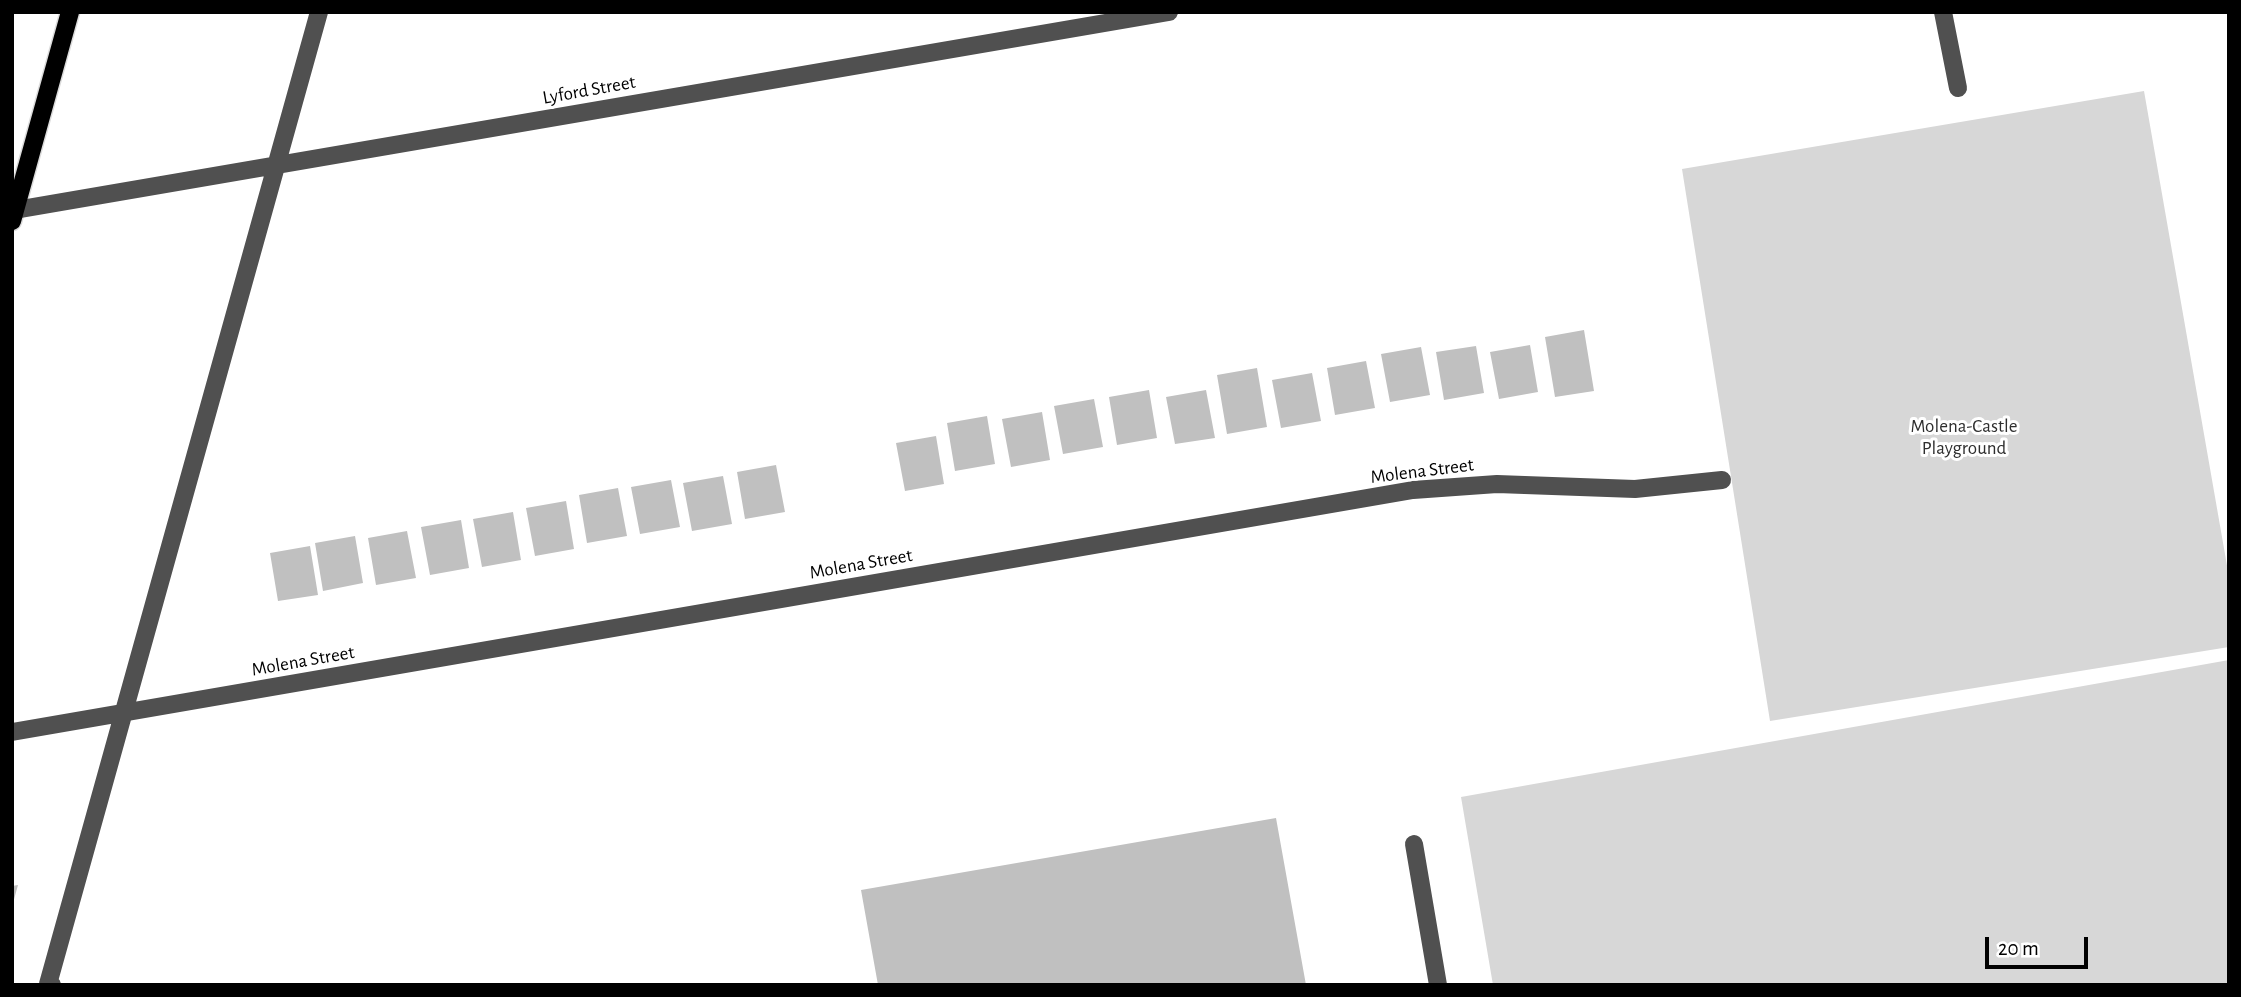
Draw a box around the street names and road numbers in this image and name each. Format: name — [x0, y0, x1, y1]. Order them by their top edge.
street label: Lyford Street — [541, 71, 637, 109]
street label: Molena Street — [1369, 453, 1475, 489]
street label: Molena Street — [808, 544, 914, 584]
street label: Molena Street — [250, 641, 356, 681]

